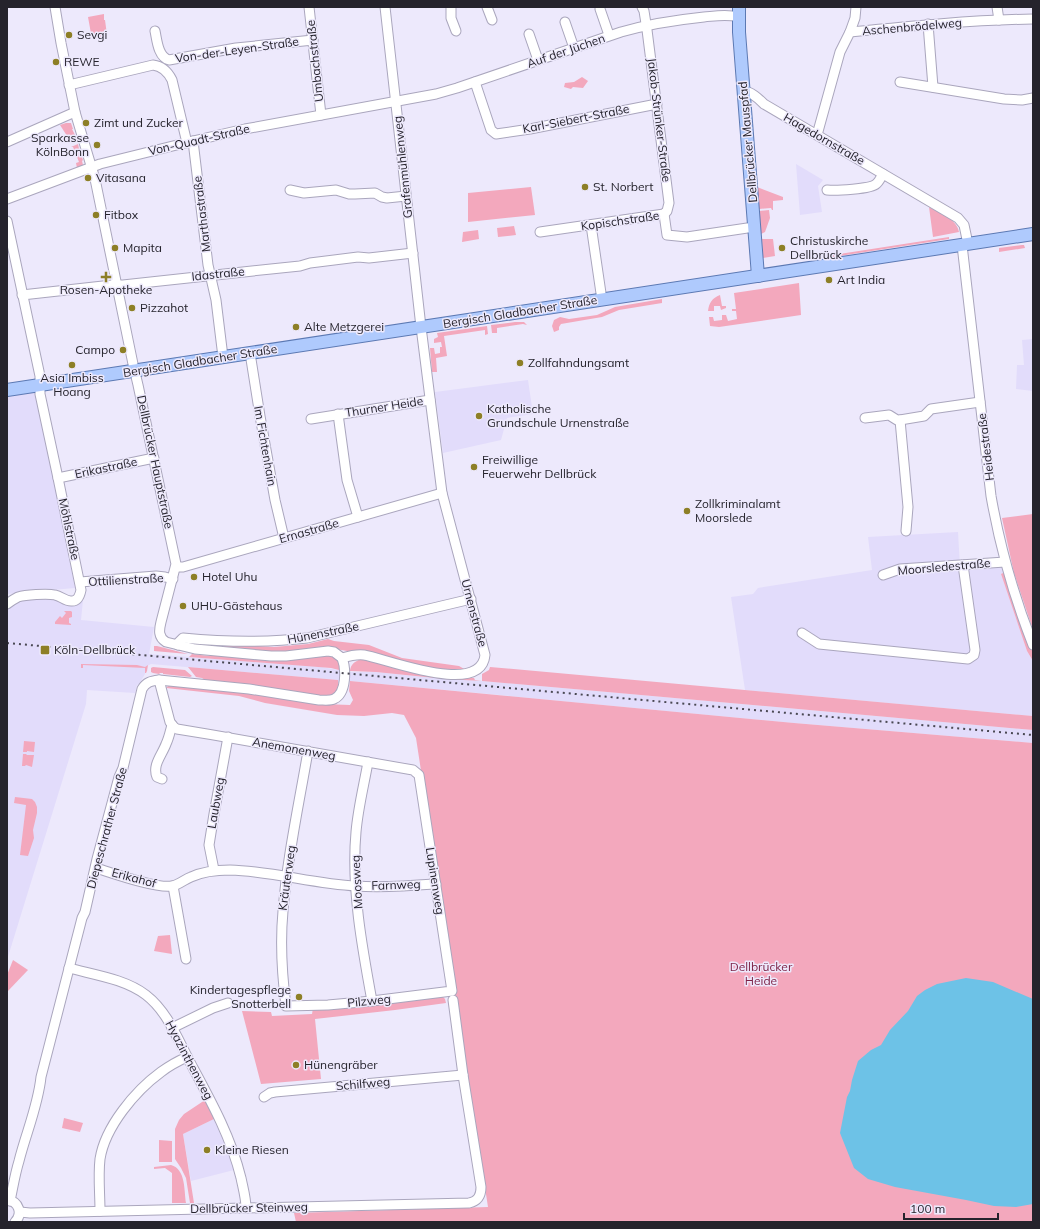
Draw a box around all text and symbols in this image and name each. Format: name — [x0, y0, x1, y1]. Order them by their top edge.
street label: Aschenbrödelweg — [861, 15, 963, 38]
street label: Umbachstraße — [303, 19, 326, 103]
place label: Sevgi — [77, 27, 107, 42]
marker: Sevgi — [64, 30, 74, 40]
street label: Auf der Jüchen — [525, 30, 607, 71]
street label: Von-der-Leyen-Straße — [174, 33, 300, 66]
place label: REWE — [64, 54, 100, 69]
marker: REWE — [51, 57, 61, 67]
street label: Jakob-Strünker-Straße — [644, 57, 675, 183]
street label: Dellbrücker Mauspfad — [735, 81, 760, 203]
street label: Karl-Siebert-Straße — [521, 101, 631, 136]
street label: Hagedornstraße — [781, 109, 868, 168]
place label: Zimt und Zucker — [94, 115, 184, 130]
street label: Grafenmühlenweg — [390, 115, 415, 219]
marker: Zimt und Zucker — [81, 118, 91, 128]
street label: Von-Quadt-Straße — [147, 121, 251, 158]
place label: Sparkasse KölnBonn — [31, 130, 89, 159]
marker: Sparkasse KölnBonn — [92, 140, 102, 150]
place label: Vitasana — [96, 170, 146, 185]
marker: Vitasana — [83, 173, 93, 183]
street label: Marthastraße — [189, 175, 214, 253]
place label: St. Norbert — [593, 179, 653, 194]
marker: St. Norbert — [580, 182, 590, 192]
place label: Fitbox — [104, 207, 139, 222]
street label: Kopischstraße — [580, 208, 660, 233]
marker: Fitbox — [91, 210, 101, 220]
place label: Christuskirche Dellbrück — [790, 233, 868, 262]
place label: Mapita — [123, 240, 162, 255]
marker: Mapita — [110, 243, 120, 253]
marker: Christuskirche Dellbrück — [777, 243, 787, 253]
street label: Idastraße — [191, 263, 245, 284]
marker: Rosen-Apotheke — [101, 272, 111, 282]
place label: Art India — [837, 272, 885, 287]
marker: Art India — [824, 275, 834, 285]
place label: Rosen-Apotheke — [60, 282, 152, 297]
street label: Bergisch Gladbacher Straße — [442, 292, 598, 331]
place label: Pizzahot — [140, 300, 188, 315]
marker: Pizzahot — [127, 303, 137, 313]
place label: Alte Metzgerei — [304, 319, 384, 334]
marker: Alte Metzgerei — [291, 322, 301, 332]
street label: Bergisch Gladbacher Straße — [122, 341, 278, 380]
place label: Campo — [75, 342, 115, 357]
marker: Campo — [118, 345, 128, 355]
place label: Zollfahndungsamt — [528, 355, 629, 370]
marker: Zollfahndungsamt — [515, 358, 525, 368]
marker: Asia Imbiss Hoang — [67, 360, 77, 370]
place label: Asia Imbiss Hoang — [40, 370, 104, 399]
street label: Thurner Heide — [344, 393, 424, 420]
street label: Dellbrücker Hauptstraße — [134, 394, 177, 530]
place label: Katholische Grundschule Urnenstraße — [487, 401, 629, 430]
street label: Im Fichtenhain — [251, 405, 280, 487]
marker: Katholische Grundschule Urnenstraße — [474, 411, 484, 421]
street label: Heidestraße — [974, 412, 997, 482]
place label: Freiwillige Feuerwehr Dellbrück — [482, 452, 597, 481]
street label: Erikastraße — [73, 454, 138, 481]
marker: Freiwillige Feuerwehr Dellbrück — [469, 462, 479, 472]
place label: Zollkriminalamt Moorslede — [695, 496, 780, 525]
street label: Möhlstraße — [56, 497, 83, 561]
marker: Zollkriminalamt Moorslede — [682, 506, 692, 516]
street label: Ernastraße — [277, 515, 340, 546]
street label: Moorsledestraße — [897, 555, 991, 578]
place label: Hotel Uhu — [202, 569, 257, 584]
street label: Ottilienstraße — [88, 570, 164, 589]
marker: Hotel Uhu — [189, 572, 199, 582]
street label: Urnenstraße — [458, 577, 491, 648]
place label: UHU-Gästehaus — [191, 598, 283, 613]
marker: UHU-Gästehaus — [178, 601, 188, 611]
street label: Hünenstraße — [286, 618, 360, 647]
place label: Köln-Dellbrück — [54, 642, 136, 657]
marker: Köln-Dellbrück — [39, 644, 51, 656]
street label: Anemonenweg — [251, 734, 337, 763]
street label: Diepeschrather Straße — [83, 766, 130, 890]
street label: Laubweg — [204, 776, 227, 830]
street label: Kräuterweg — [275, 844, 298, 911]
street label: Lupinenweg — [423, 846, 448, 916]
street label: Moosweg — [348, 855, 365, 909]
street label: Erikahof — [110, 864, 159, 891]
street label: Farnweg — [371, 876, 421, 893]
park label: Dellbrücker Heide — [730, 959, 793, 988]
place label: Kindertagespflege Snotterbell — [190, 982, 291, 1011]
street label: Pilzweg — [346, 991, 392, 1010]
marker: Kindertagespflege Snotterbell — [294, 992, 304, 1002]
street label: Hyazinthenweg — [162, 1018, 217, 1102]
place label: Hünengräber — [304, 1057, 378, 1072]
marker: Hünengräber — [291, 1060, 301, 1070]
street label: Schilfweg — [335, 1074, 391, 1093]
place label: Kleine Riesen — [215, 1142, 289, 1157]
marker: Kleine Riesen — [202, 1145, 212, 1155]
scale bar — [904, 1195, 998, 1221]
street label: Dellbrücker Steinweg — [190, 1199, 308, 1216]
text: 100 m — [910, 1201, 945, 1216]

